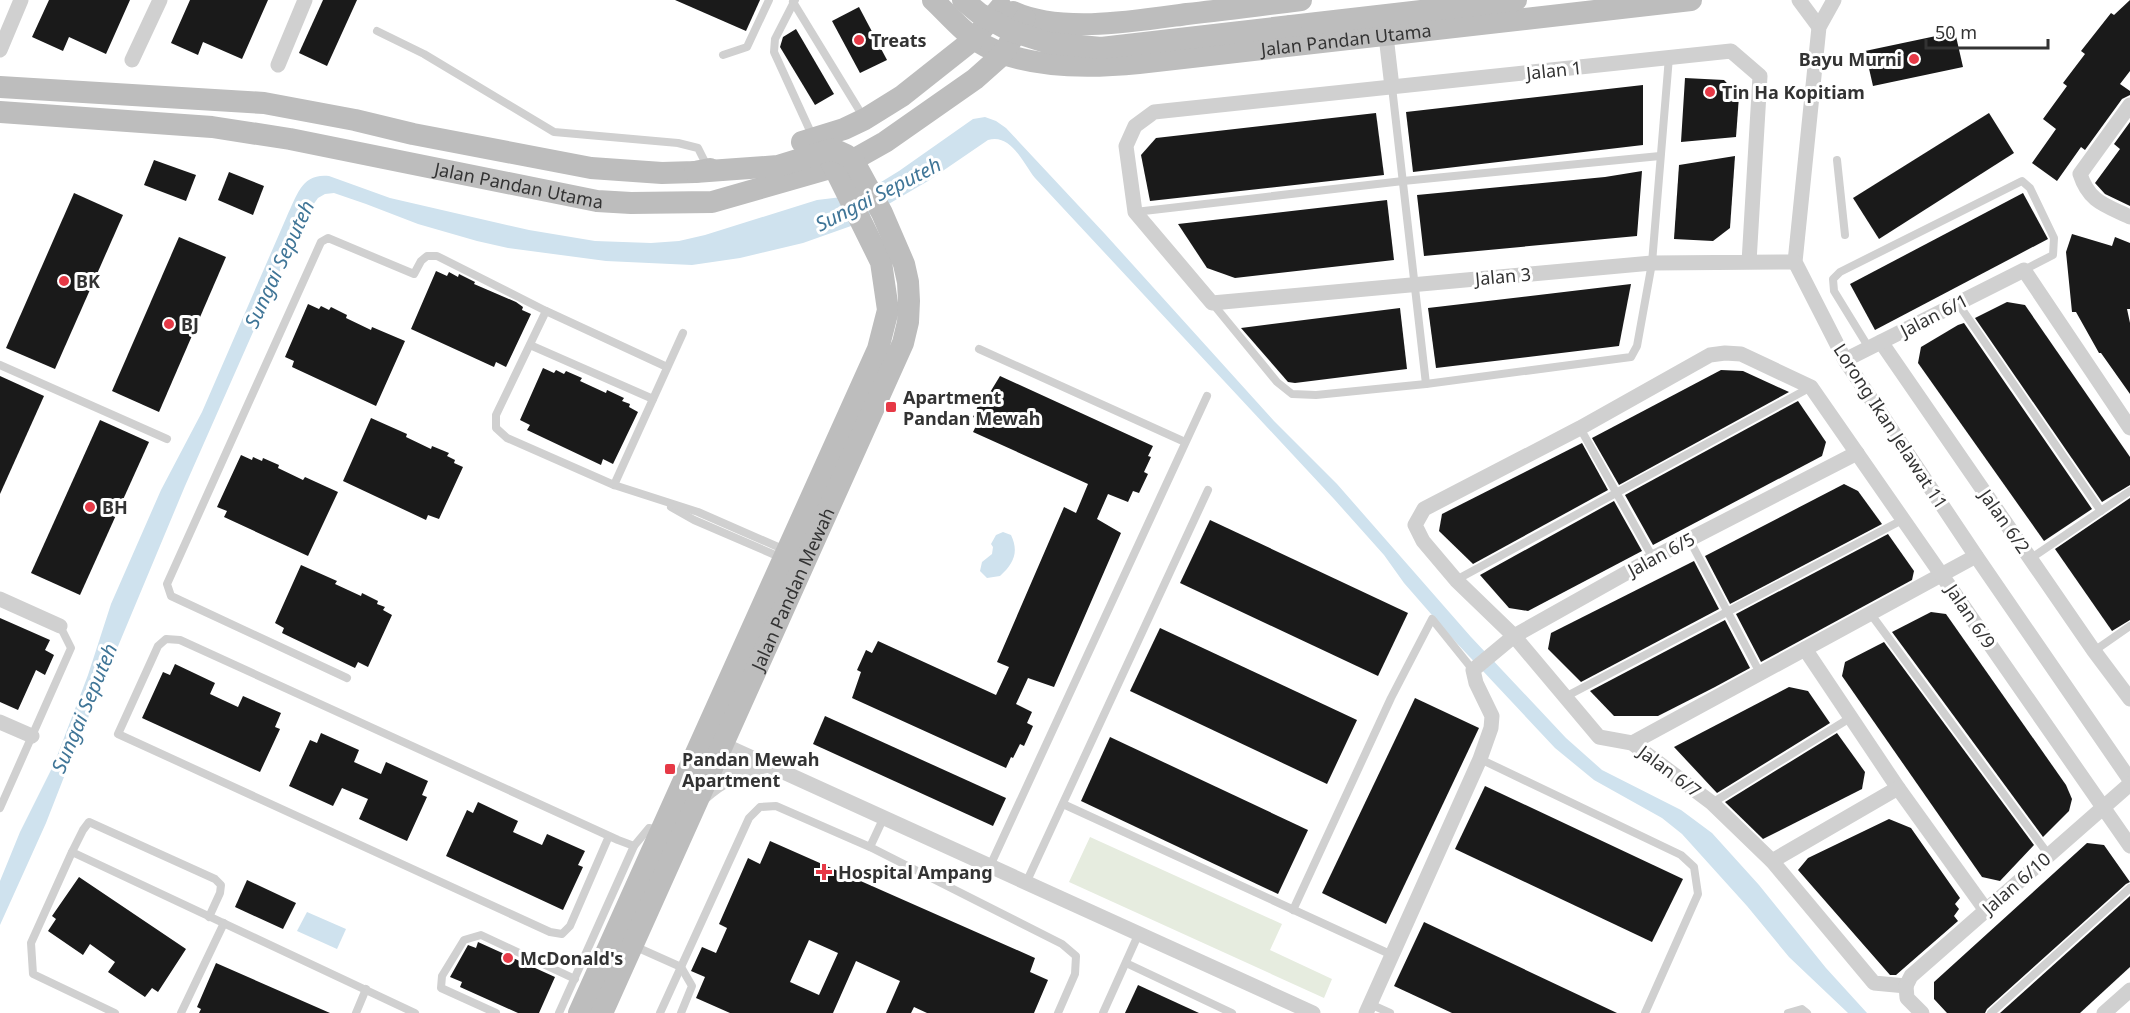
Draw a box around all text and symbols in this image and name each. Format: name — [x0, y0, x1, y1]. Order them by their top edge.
scale bar — [1926, 12, 2048, 50]
street label: Jalan Pandan Utama — [1258, 18, 1433, 61]
text: 50 m — [1935, 20, 1977, 44]
place label: Treats — [871, 28, 927, 52]
marker: Treats — [852, 33, 866, 47]
place label: Bayu Murni — [1799, 47, 1902, 71]
marker: Bayu Murni — [1907, 52, 1921, 66]
street label: Jalan 1 — [1523, 55, 1583, 85]
place label: Tin Ha Kopitiam — [1722, 80, 1865, 104]
marker: Tin Ha Kopitiam — [1703, 85, 1717, 99]
water label: Sungai Seputeh — [810, 151, 946, 237]
street label: Jalan Pandan Utama — [431, 156, 604, 213]
water label: Sungai Seputeh — [238, 196, 320, 332]
street label: Jalan 3 — [1472, 262, 1532, 291]
place label: BK — [76, 269, 100, 293]
marker: BK — [57, 274, 71, 288]
street label: Jalan 6/1 — [1894, 288, 1972, 343]
place label: BJ — [181, 312, 199, 336]
marker: BJ — [162, 317, 176, 331]
street label: Lorong Ikan Jelawat 11 — [1828, 339, 1954, 513]
place label: Apartment Pandan Mewah — [903, 385, 1040, 430]
marker: Apartment Pandan Mewah — [884, 400, 898, 414]
street label: Jalan 6/2 — [1973, 483, 2036, 558]
place label: BH — [102, 495, 128, 519]
marker: BH — [83, 500, 97, 514]
street label: Jalan Pandan Mewah — [745, 504, 840, 676]
street label: Jalan 6/5 — [1621, 526, 1699, 583]
street label: Jalan 6/9 — [1940, 577, 2001, 653]
water label: Sungai Seputeh — [45, 639, 123, 777]
street label: Jalan 6/7 — [1632, 738, 1706, 803]
place label: Pandan Mewah Apartment — [682, 747, 819, 792]
marker: Pandan Mewah Apartment — [663, 762, 677, 776]
street label: Jalan 6/10 — [1975, 847, 2055, 921]
place label: Hospital Ampang — [838, 860, 993, 884]
marker: Hospital Ampang — [815, 863, 833, 881]
place label: McDonald's — [520, 946, 623, 970]
marker: McDonald's — [501, 951, 515, 965]

